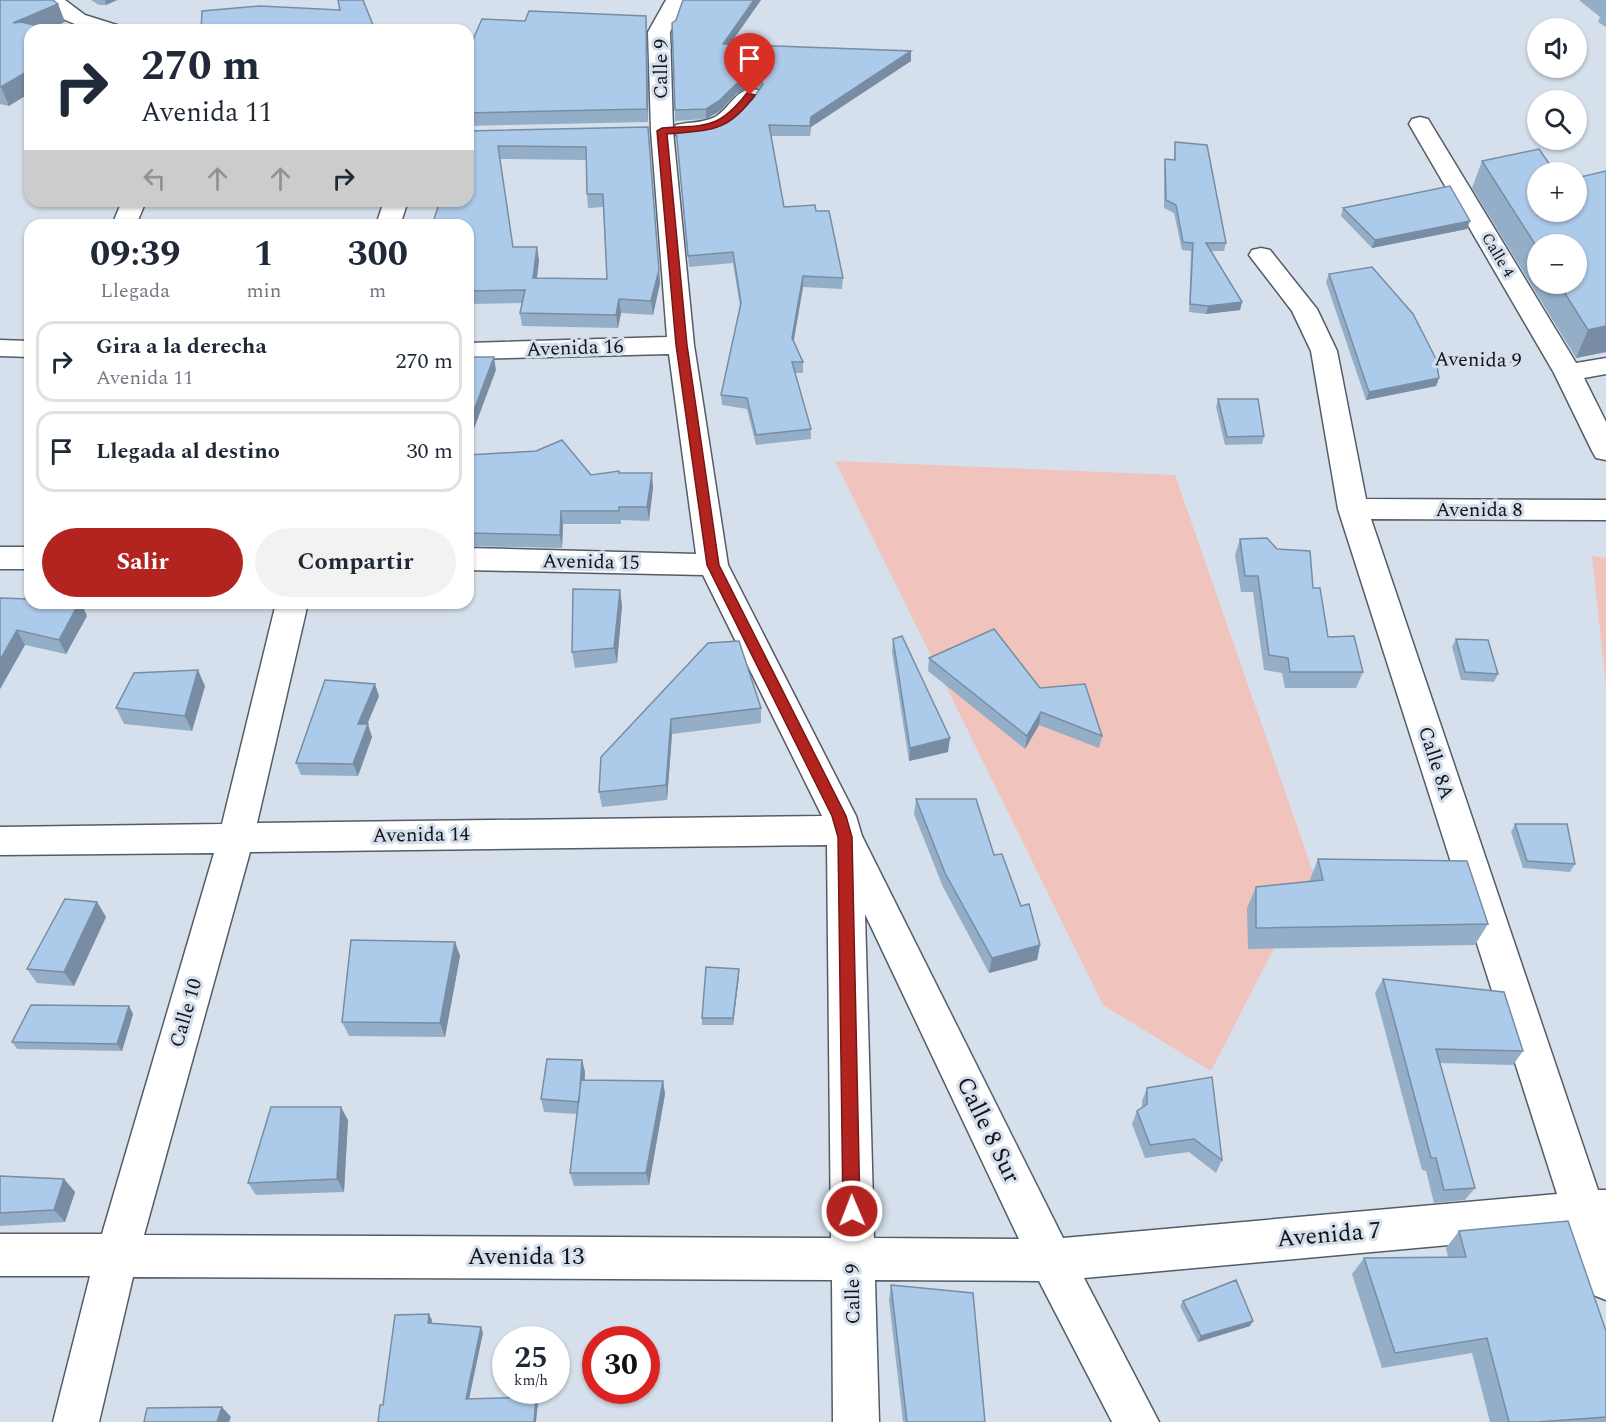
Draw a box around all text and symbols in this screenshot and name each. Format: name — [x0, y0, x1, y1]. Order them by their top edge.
map controls — [1527, 18, 1587, 294]
button: sound — [1527, 18, 1587, 78]
pin — [724, 33, 775, 95]
text: 270 m — [141, 35, 260, 98]
street label: Calle 9 — [646, 39, 676, 99]
icon: arrive — [733, 42, 766, 75]
icon: right — [42, 48, 120, 126]
button: search — [1527, 90, 1587, 150]
text: Avenida 11 — [141, 92, 272, 134]
icon: left — [138, 162, 171, 195]
icon: ahead — [201, 162, 234, 195]
icon: ahead — [264, 162, 297, 195]
icon: right — [327, 162, 360, 195]
button: + — [1527, 162, 1587, 222]
text: 09:39 — [90, 227, 180, 282]
text: 1 — [254, 227, 274, 282]
text: 300 — [347, 227, 408, 282]
street label: Calle 4 — [1475, 228, 1521, 282]
button: − — [1527, 234, 1587, 294]
text: Llegada — [100, 276, 170, 306]
text: min — [246, 276, 281, 306]
text: m — [369, 276, 386, 306]
text: Gira a la derecha — [96, 330, 267, 363]
street label: Avenida 16 — [526, 331, 624, 365]
street label: Avenida 9 — [1434, 344, 1522, 376]
icon: right — [45, 345, 78, 378]
text: 270 m — [396, 345, 453, 378]
text: Avenida 11 — [96, 363, 193, 393]
icon: arrive — [45, 435, 78, 468]
text: Llegada al destino — [96, 435, 280, 468]
text: 30 m — [407, 435, 453, 468]
street label: Avenida 8 — [1435, 495, 1523, 525]
button: Salir — [42, 528, 243, 597]
button: Compartir — [255, 528, 456, 597]
street label: Avenida 15 — [542, 546, 640, 578]
street label: Calle 8A — [1410, 722, 1462, 804]
street label: Avenida 14 — [372, 819, 470, 851]
street label: Calle 10 — [162, 975, 210, 1051]
street label: Calle 8 Sur — [947, 1071, 1029, 1189]
position arrow — [820, 1179, 884, 1243]
street label: Avenida 7 — [1275, 1213, 1383, 1257]
street label: Avenida 13 — [468, 1239, 584, 1275]
street label: Calle 9 — [837, 1263, 869, 1325]
speed limit sign: 30 — [582, 1326, 660, 1404]
text: 25 — [514, 1335, 548, 1381]
text: km/h — [514, 1369, 548, 1392]

